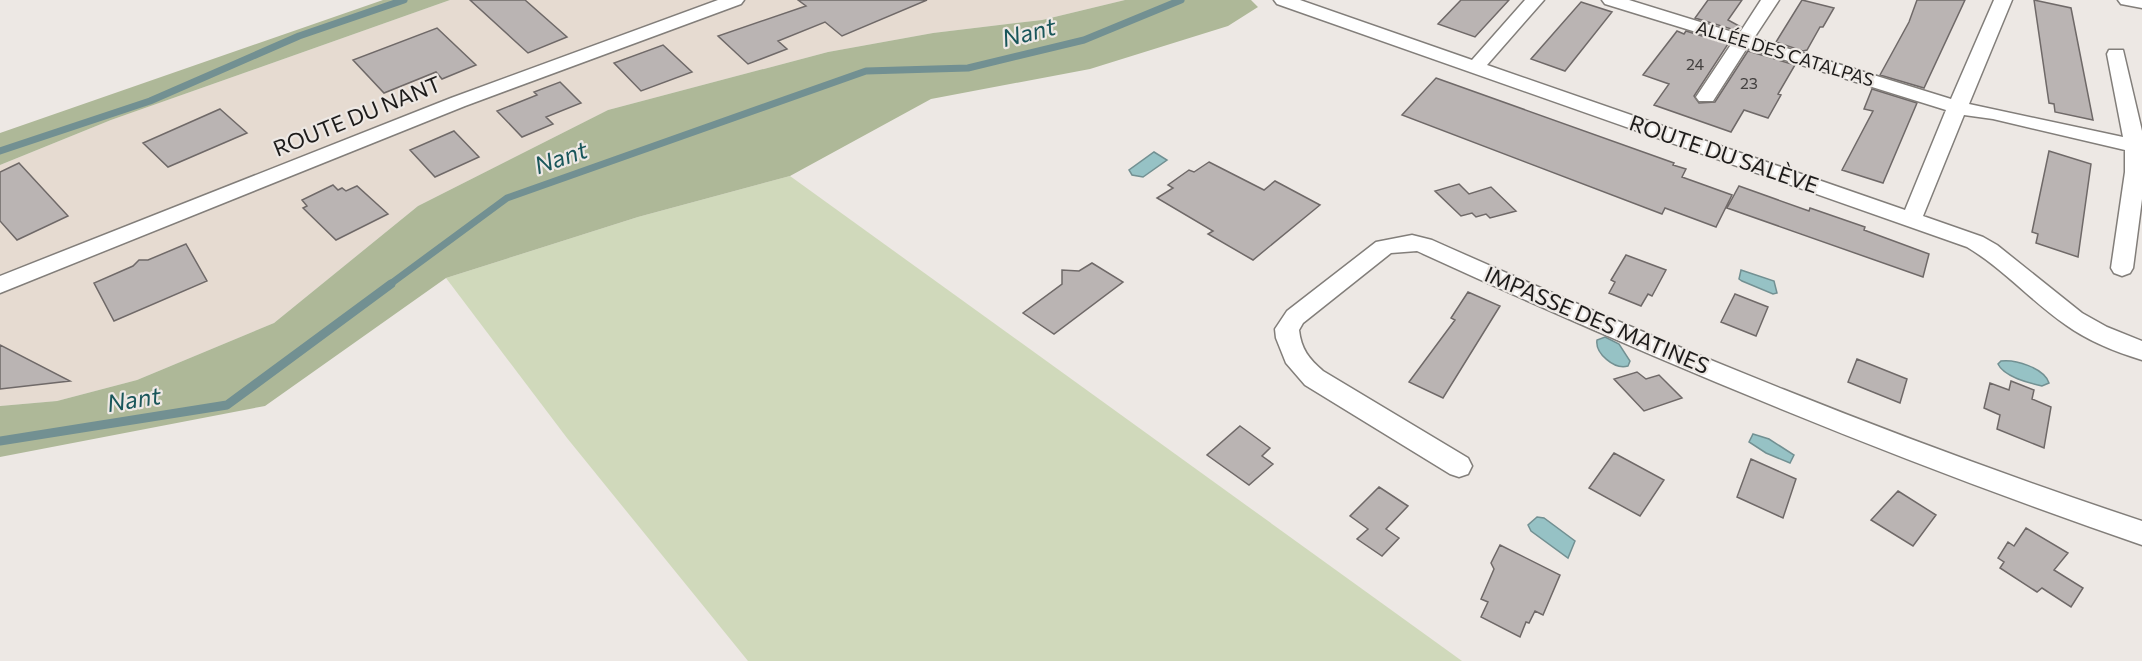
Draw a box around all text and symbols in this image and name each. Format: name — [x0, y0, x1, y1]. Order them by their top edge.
water label: Nant — [999, 11, 1060, 52]
street label: ALLÉE DES CATALPAS — [1694, 15, 1877, 91]
house number: 24 — [1686, 54, 1704, 73]
street label: ROUTE DU NANT — [269, 70, 445, 162]
house number: 23 — [1740, 73, 1758, 92]
street label: ROUTE DU SALÈVE — [1626, 108, 1822, 199]
water label: Nant — [530, 134, 592, 179]
street label: IMPASSE DES MATINES — [1481, 260, 1714, 379]
water label: Nant — [105, 380, 164, 417]

